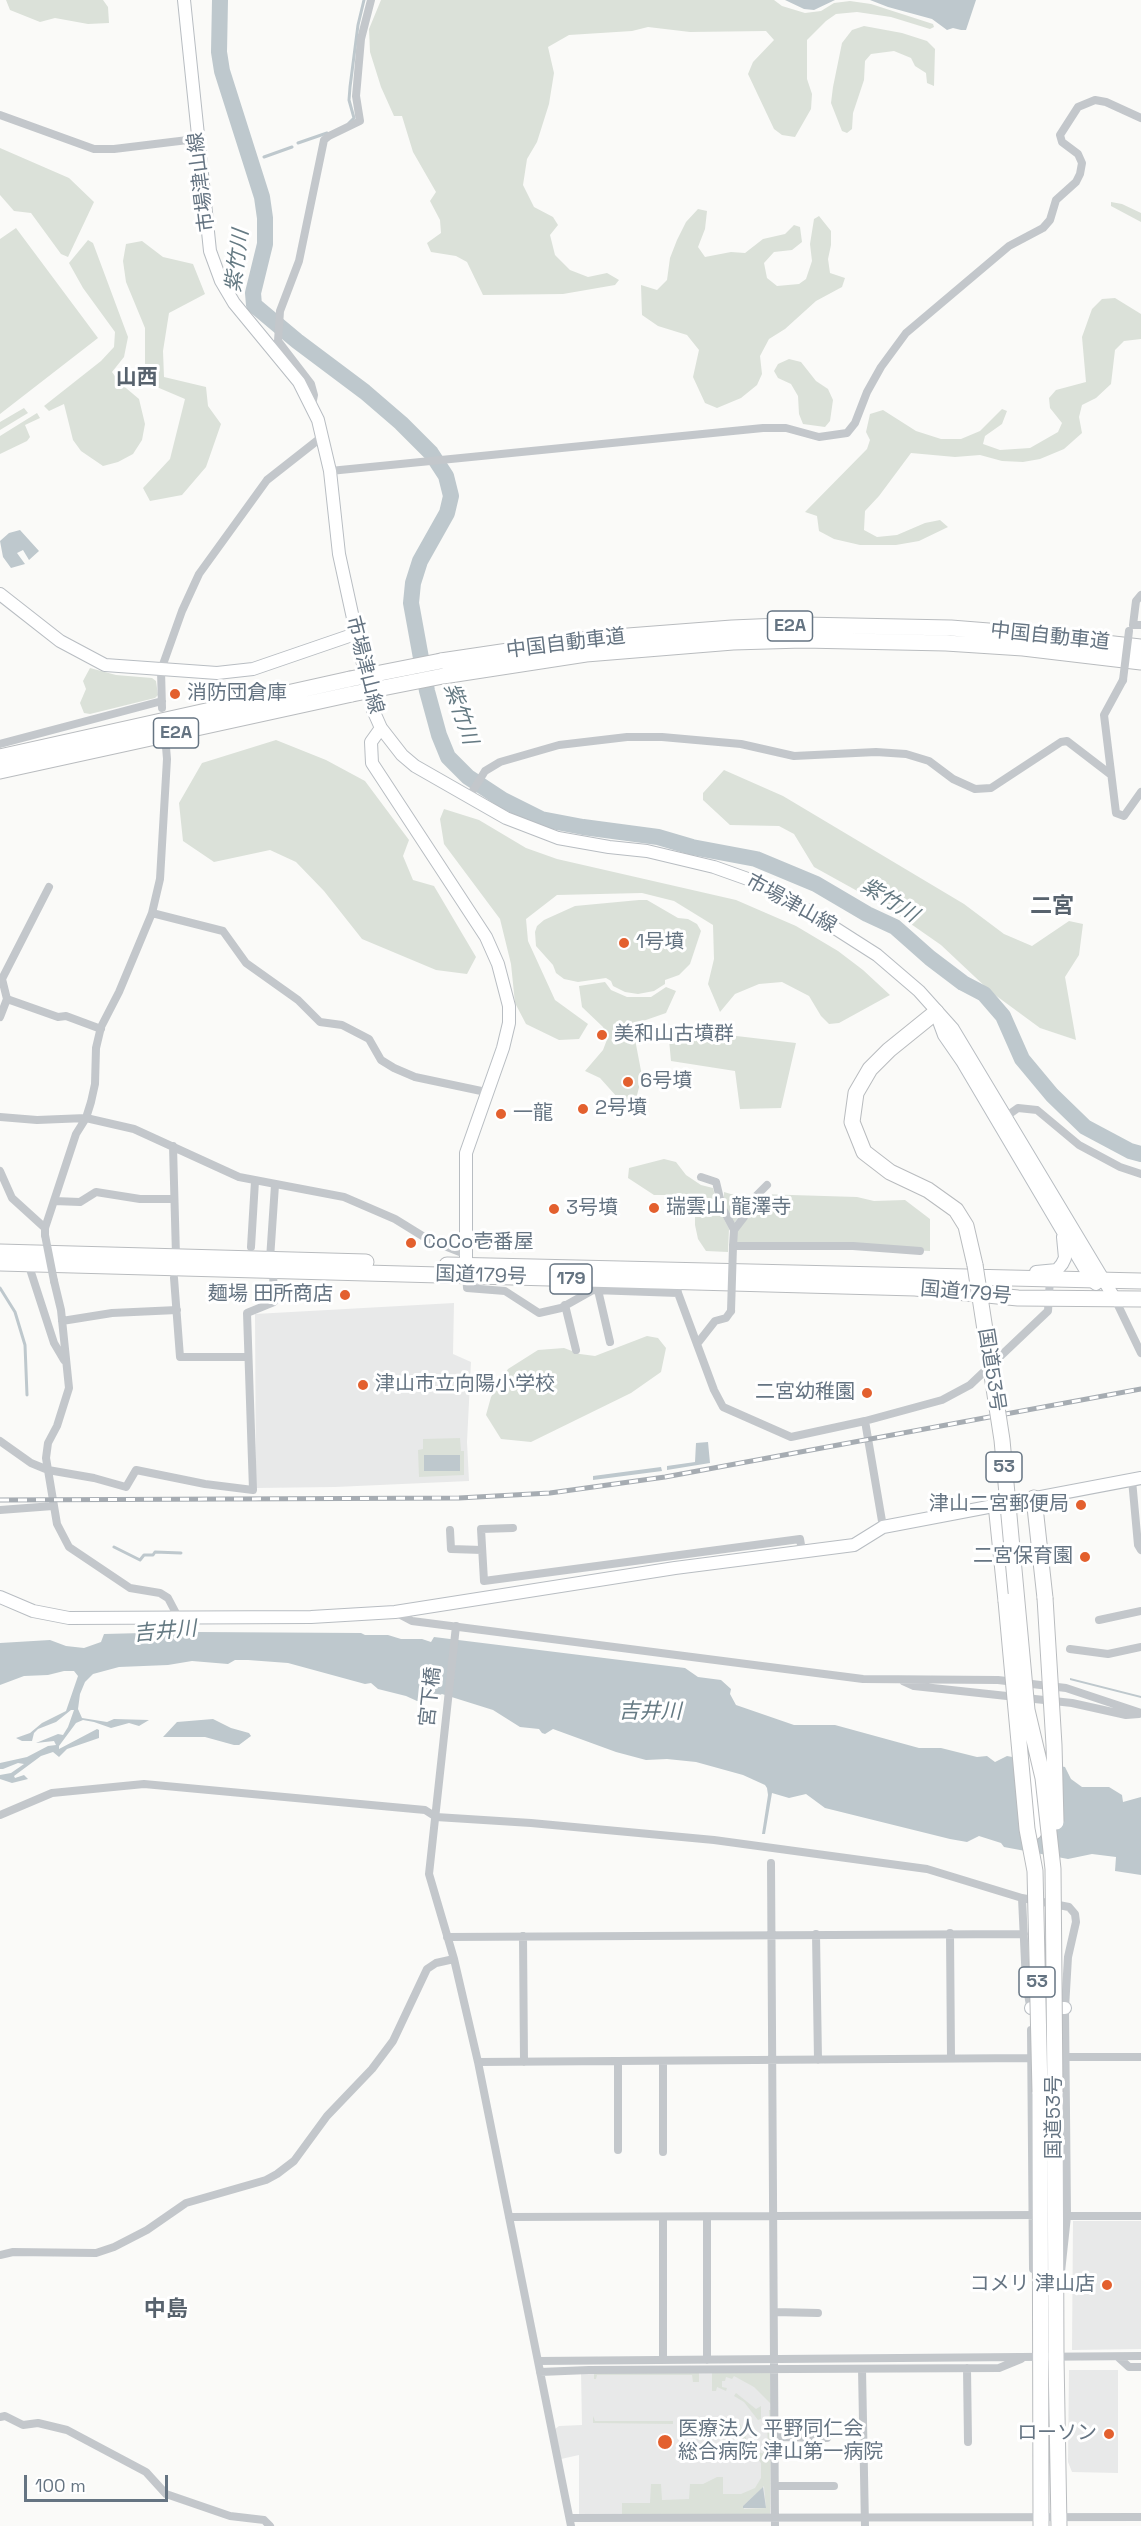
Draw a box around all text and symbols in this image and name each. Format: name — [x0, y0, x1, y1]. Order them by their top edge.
street label: 市場津山線 — [184, 131, 220, 233]
water label: 紫竹川 — [222, 228, 254, 294]
district label: 山西 — [116, 365, 158, 391]
road number: E2A — [768, 611, 812, 641]
street label: 市場津山線 — [340, 614, 388, 716]
street label: 中国自動車道 — [989, 619, 1111, 655]
street label: 中国自動車道 — [505, 625, 627, 663]
water label: 紫竹川 — [438, 680, 482, 748]
place label: 消防団倉庫 — [187, 682, 287, 706]
marker: 消防団倉庫 — [168, 687, 182, 701]
road number: E2A — [154, 718, 198, 748]
street label: 市場津山線 — [741, 869, 841, 939]
water label: 紫竹川 — [856, 874, 922, 928]
district label: 二宮 — [1030, 894, 1074, 920]
place label: 1号墳 — [636, 931, 684, 955]
marker: 1号墳 — [617, 936, 631, 950]
place label: 美和山古墳群 — [614, 1023, 734, 1047]
marker: 美和山古墳群 — [595, 1028, 609, 1042]
place label: 6号墳 — [640, 1070, 692, 1094]
marker: 6号墳 — [621, 1075, 635, 1089]
place label: 2号墳 — [595, 1097, 647, 1121]
place label: 一龍 — [513, 1102, 553, 1126]
marker: 2号墳 — [576, 1102, 590, 1116]
marker: 一龍 — [494, 1107, 508, 1121]
place label: 瑞雲山 龍澤寺 — [666, 1196, 791, 1220]
place label: 3号墳 — [566, 1197, 618, 1221]
marker: 瑞雲山 龍澤寺 — [647, 1201, 661, 1215]
marker: 3号墳 — [547, 1202, 561, 1216]
place label: CoCo壱番屋 — [423, 1231, 533, 1255]
marker: CoCo壱番屋 — [404, 1236, 418, 1250]
street label: 国道179号 — [435, 1262, 527, 1290]
road number: 179 — [550, 1264, 592, 1294]
street label: 国道179号 — [919, 1277, 1013, 1309]
place label: 麺場 田所商店 — [208, 1283, 333, 1307]
marker: 麺場 田所商店 — [338, 1288, 352, 1302]
street label: 国道53号 — [973, 1327, 1009, 1413]
place label: 津山市立向陽小学校 — [375, 1373, 555, 1397]
marker: 津山市立向陽小学校 — [356, 1378, 370, 1392]
place label: 二宮幼稚園 — [755, 1381, 855, 1405]
marker: 二宮幼稚園 — [860, 1386, 874, 1400]
road number: 53 — [986, 1452, 1022, 1482]
place label: 津山二宮郵便局 — [929, 1493, 1069, 1517]
marker: 津山二宮郵便局 — [1074, 1498, 1088, 1512]
place label: 二宮保育園 — [973, 1545, 1073, 1569]
marker: 二宮保育園 — [1078, 1550, 1092, 1564]
water label: 吉井川 — [133, 1617, 197, 1647]
street label: 宮下橋 — [416, 1666, 446, 1728]
water label: 吉井川 — [619, 1699, 681, 1725]
road number: 53 — [1019, 1967, 1055, 1997]
street label: 国道53号 — [1043, 2075, 1067, 2159]
place label: コメリ 津山店 — [970, 2273, 1095, 2297]
marker: コメリ 津山店 — [1100, 2278, 1114, 2292]
district label: 中島 — [144, 2297, 188, 2323]
place label: 医療法人 平野同仁会 総合病院 津山第一病院 — [678, 2418, 883, 2465]
place label: ローソン — [1017, 2422, 1097, 2446]
marker: ローソン — [1102, 2427, 1116, 2441]
marker: 医療法人 平野同仁会 総合病院 津山第一病院 — [656, 2433, 674, 2451]
scale bar — [27, 2463, 171, 2501]
text: 100 m — [35, 2474, 86, 2497]

